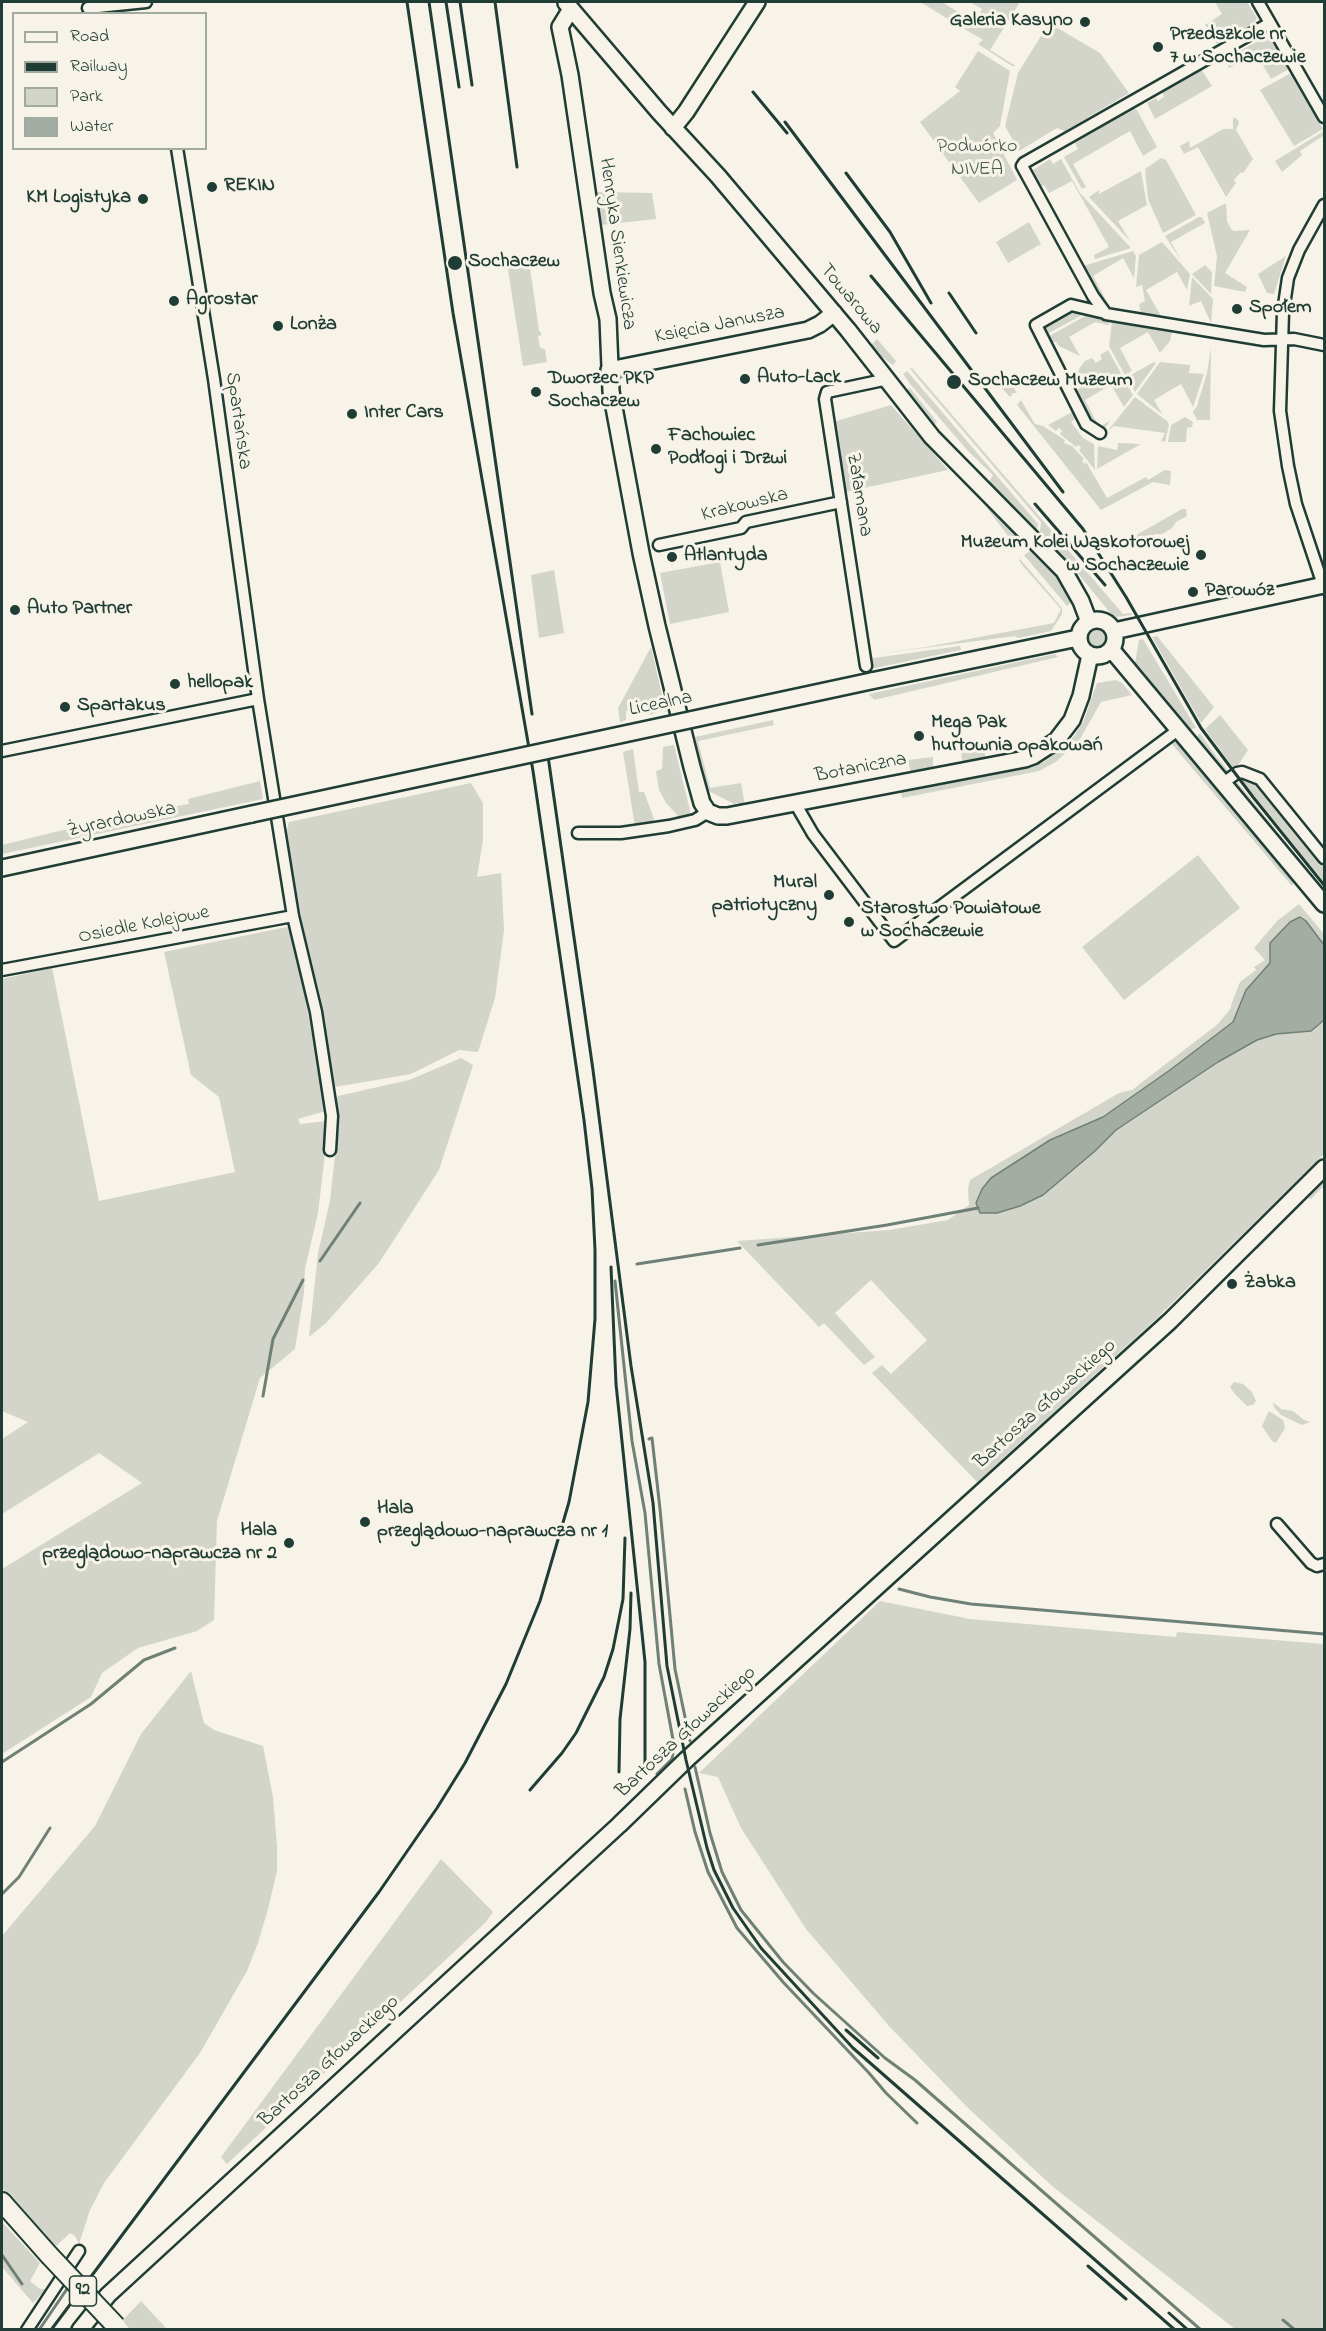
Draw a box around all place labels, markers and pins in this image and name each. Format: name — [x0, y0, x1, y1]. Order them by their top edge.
place label: Galeria Kasyno — [950, 10, 1073, 34]
marker: Galeria Kasyno — [1078, 15, 1092, 29]
place label: Przedszkole nr 7 w Sochaczewie — [1170, 24, 1306, 71]
marker: Przedszkole nr 7 w Sochaczewie — [1151, 40, 1165, 54]
place label: REKIN — [224, 175, 275, 199]
marker: REKIN — [205, 180, 219, 194]
place label: KM Logistyka — [26, 187, 131, 211]
marker: KM Logistyka — [136, 192, 150, 206]
place label: Sochaczew — [468, 251, 560, 275]
marker: Sochaczew — [446, 254, 464, 272]
place label: Agrostar — [186, 289, 258, 313]
marker: Agrostar — [167, 294, 181, 308]
place label: Społem — [1249, 297, 1312, 321]
marker: Społem — [1230, 302, 1244, 316]
place label: Lonża — [290, 314, 337, 338]
marker: Lonża — [271, 319, 285, 333]
place label: Auto-Lack — [757, 367, 841, 391]
place label: Dworzec PKP Sochaczew — [548, 368, 654, 415]
place label: Sochaczew Muzeum — [968, 370, 1133, 394]
marker: Auto-Lack — [738, 372, 752, 386]
marker: Sochaczew Muzeum — [945, 373, 963, 391]
marker: Dworzec PKP Sochaczew — [529, 385, 543, 399]
place label: Inter Cars — [364, 402, 444, 426]
marker: Inter Cars — [345, 407, 359, 421]
place label: Fachowiec Podłogi i Drzwi — [668, 425, 787, 472]
marker: Fachowiec Podłogi i Drzwi — [649, 442, 663, 456]
place label: Muzeum Kolei Wąskotorowej w Sochaczewie — [960, 532, 1189, 579]
place label: Atlantyda — [684, 545, 768, 569]
marker: Muzeum Kolei Wąskotorowej w Sochaczewie — [1194, 548, 1208, 562]
marker: Atlantyda — [665, 550, 679, 564]
place label: Parowóz — [1205, 580, 1274, 604]
marker: Parowóz — [1186, 585, 1200, 599]
place label: Auto Partner — [27, 598, 132, 622]
marker: Auto Partner — [8, 603, 22, 617]
place label: hellopak — [187, 672, 253, 696]
marker: hellopak — [168, 677, 182, 691]
place label: Spartakus — [77, 695, 166, 719]
marker: Spartakus — [58, 700, 72, 714]
place label: Mega Pak hurtownia opakowań — [931, 712, 1103, 759]
marker: Mega Pak hurtownia opakowań — [912, 729, 926, 743]
place label: Mural patriotyczny — [712, 872, 817, 919]
marker: Mural patriotyczny — [822, 888, 836, 902]
place label: Starostwo Powiatowe w Sochaczewie — [861, 898, 1041, 945]
marker: Starostwo Powiatowe w Sochaczewie — [842, 915, 856, 929]
place label: Żabka — [1244, 1272, 1296, 1296]
marker: Żabka — [1225, 1277, 1239, 1291]
place label: Hala przeglądowo-naprawcza nr 1 — [377, 1498, 608, 1545]
marker: Hala przeglądowo-naprawcza nr 1 — [358, 1515, 372, 1529]
place label: Hala przeglądowo-naprawcza nr 2 — [42, 1520, 277, 1567]
marker: Hala przeglądowo-naprawcza nr 2 — [282, 1536, 296, 1550]

